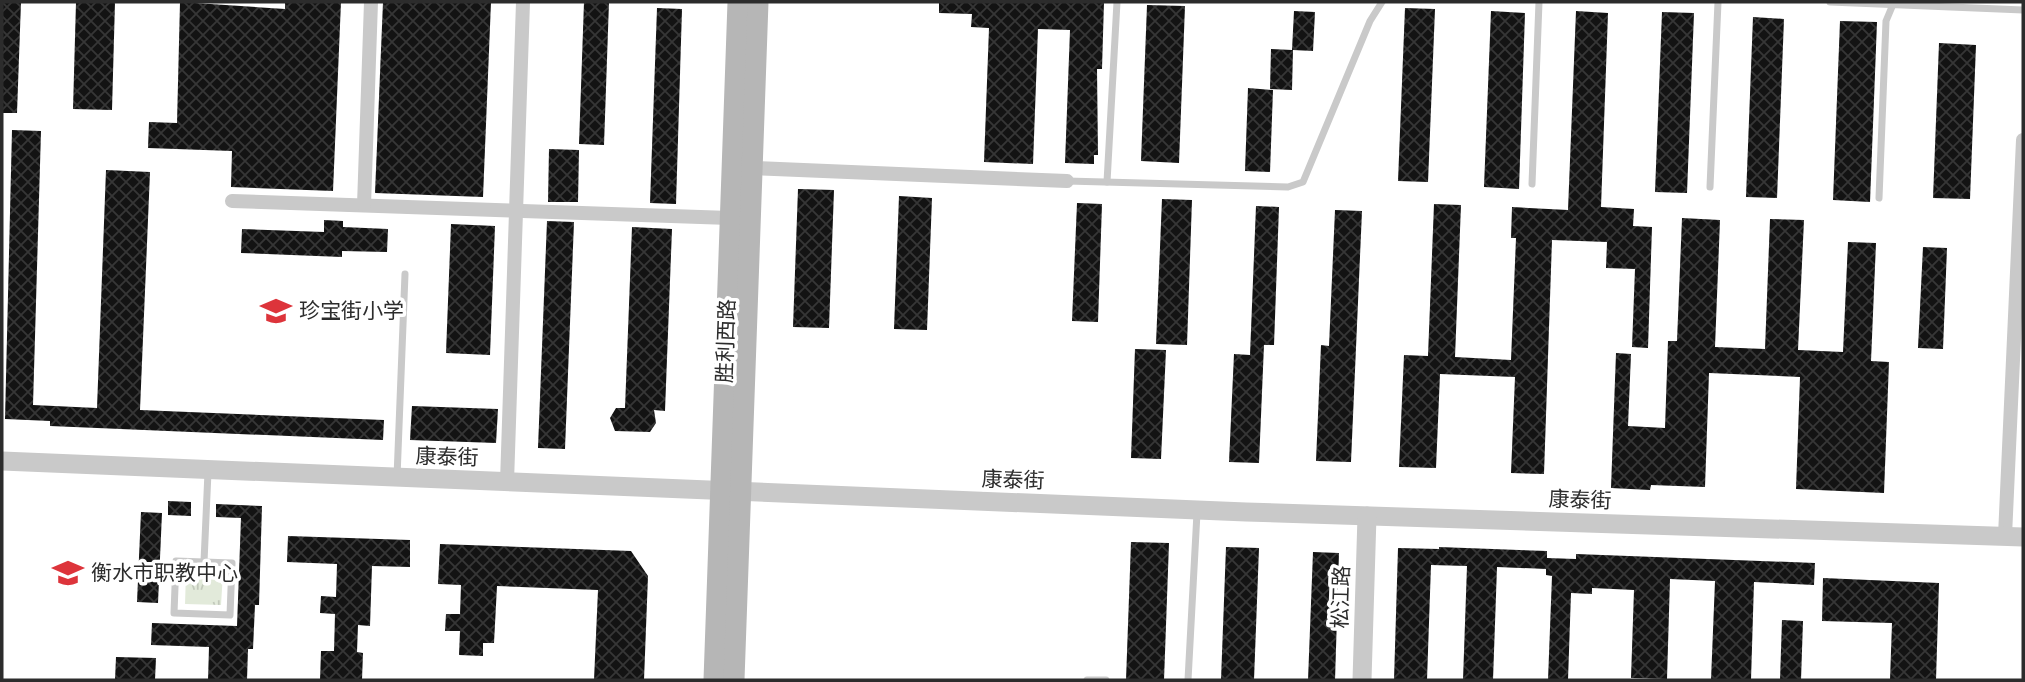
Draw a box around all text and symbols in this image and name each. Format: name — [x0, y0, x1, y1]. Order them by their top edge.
school or university icon: 珍宝街小学 — [259, 294, 293, 328]
place label: 珍宝街小学 — [299, 296, 404, 324]
street label: 胜利西路 — [710, 299, 740, 383]
street label: 康泰街 — [415, 441, 479, 471]
street label: 康泰街 — [981, 464, 1045, 494]
street label: 康泰街 — [1548, 484, 1612, 514]
school or university icon: 衡水市职教中心 — [51, 556, 85, 590]
place label: 衡水市职教中心 — [91, 558, 238, 586]
street label: 松江路 — [1325, 565, 1355, 629]

